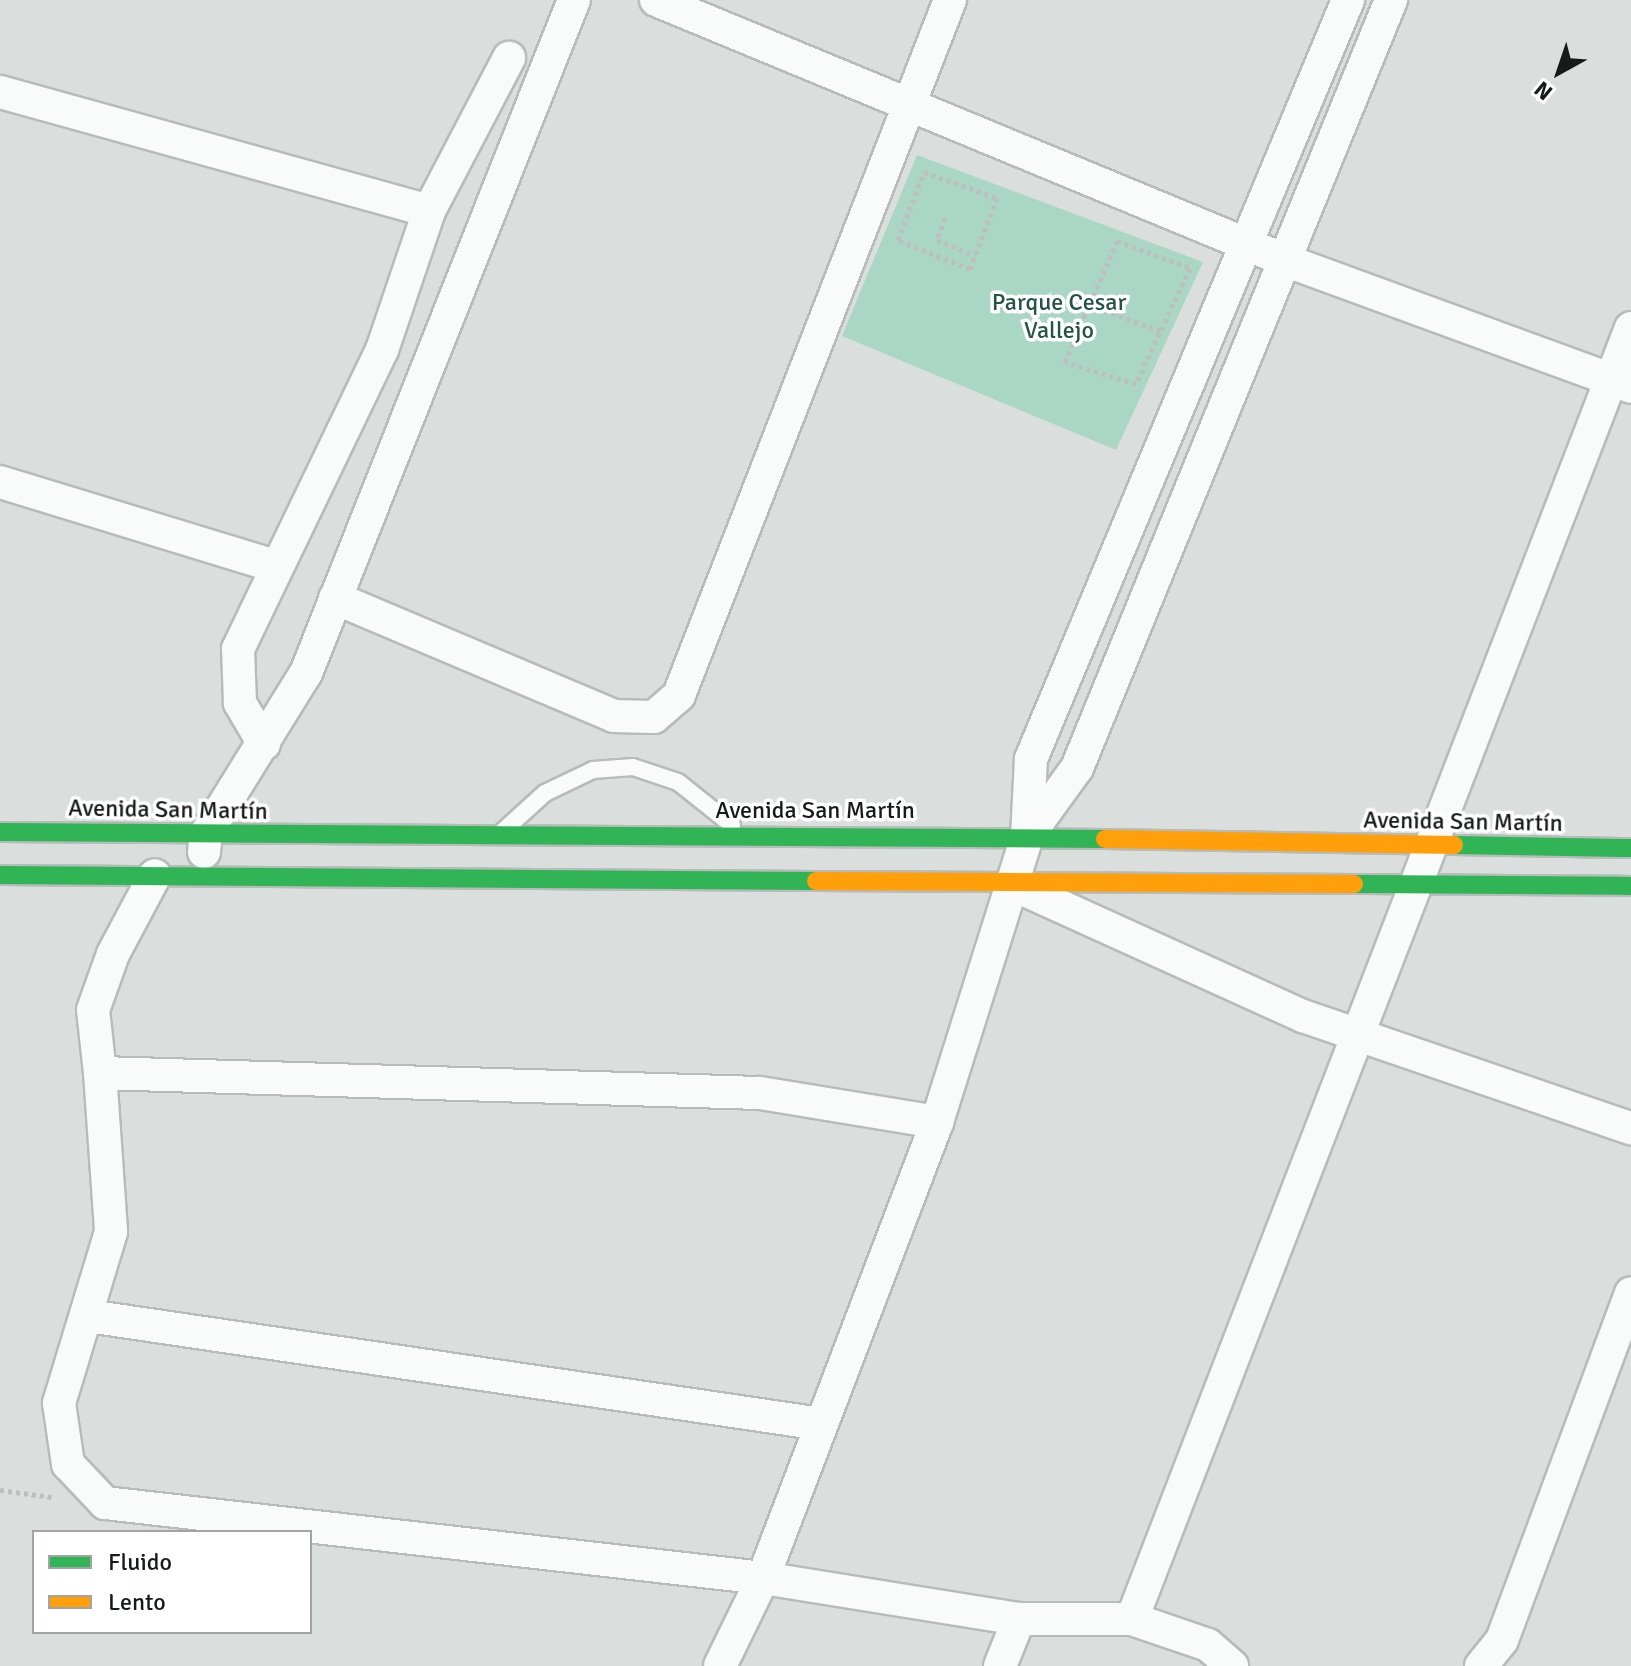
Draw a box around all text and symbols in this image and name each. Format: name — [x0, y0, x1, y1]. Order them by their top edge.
north arrow — [1519, 32, 1599, 112]
text: N — [1529, 76, 1558, 106]
park label: Parque Cesar Vallejo — [992, 289, 1126, 345]
street label: Avenida San Martín — [68, 794, 268, 826]
street label: Avenida San Martín — [715, 797, 915, 825]
street label: Avenida San Martín — [1363, 806, 1563, 838]
legend — [32, 1530, 312, 1634]
text: Fluido — [108, 1547, 172, 1577]
text: Lento — [108, 1587, 166, 1617]

